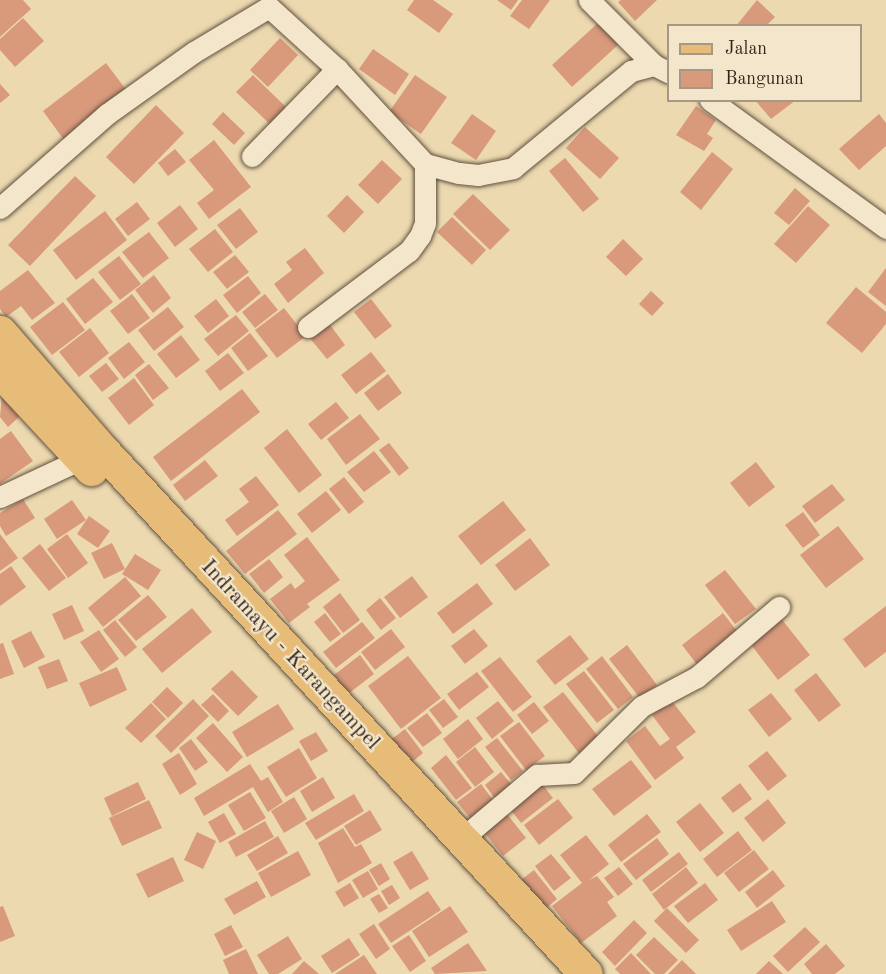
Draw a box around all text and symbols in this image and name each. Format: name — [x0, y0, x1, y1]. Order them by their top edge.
legend — [667, 24, 862, 102]
text: Jalan — [725, 40, 767, 58]
text: Bangunan — [725, 70, 804, 88]
street label: Indramayu - Karangampel — [195, 554, 385, 756]

